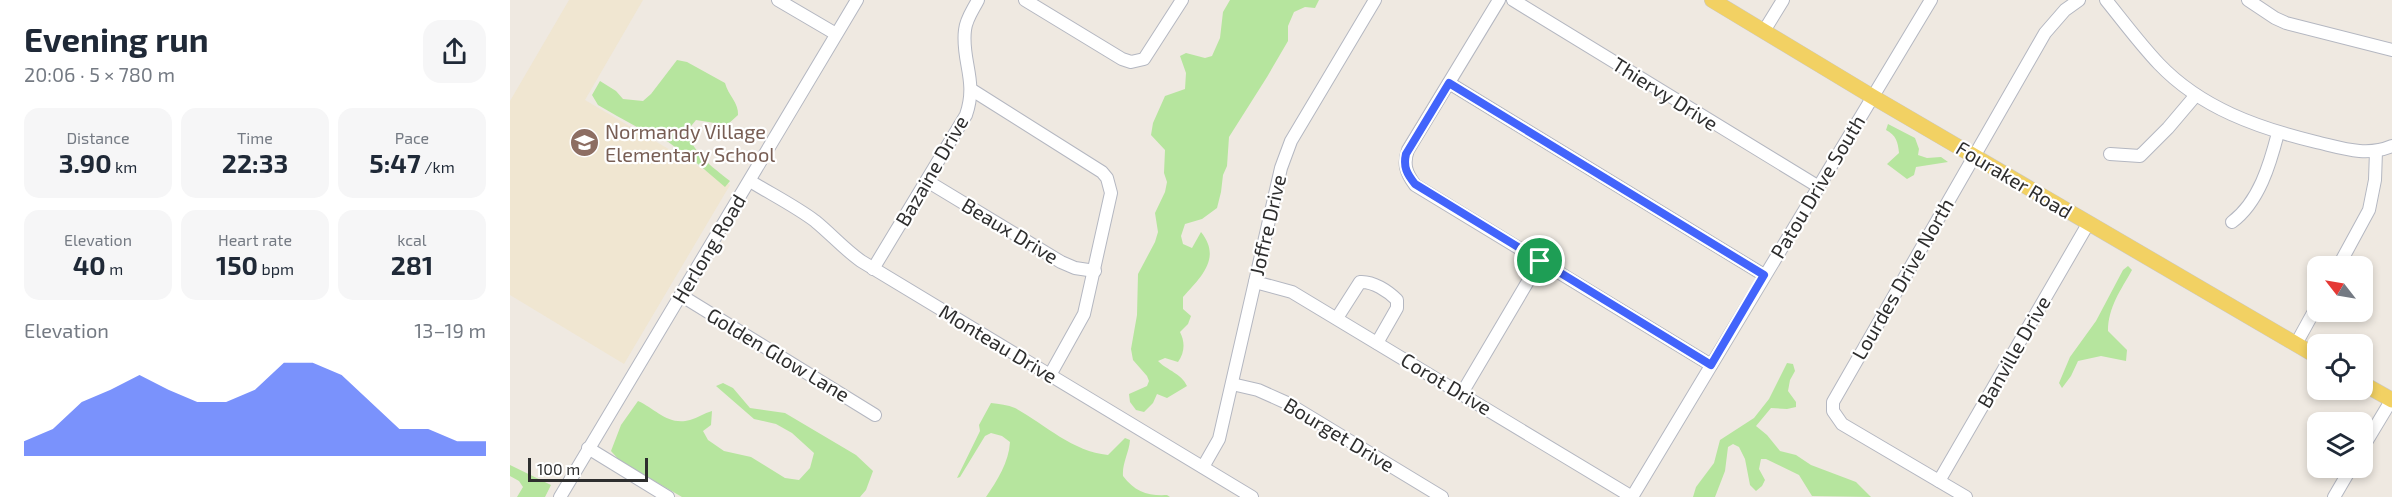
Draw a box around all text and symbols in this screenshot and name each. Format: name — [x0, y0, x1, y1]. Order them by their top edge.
text: Evening run — [24, 19, 209, 59]
button: share — [423, 20, 486, 83]
street label: Thiervy Drive — [1608, 51, 1723, 135]
text: 20:06 · 5 × 780 m — [24, 62, 175, 86]
street label: Bazaine Drive — [890, 111, 972, 230]
street label: Patou Drive South — [1765, 111, 1869, 262]
place label: Normandy Village Elementary School — [605, 119, 775, 166]
school or university icon: Normandy Village Elementary School — [568, 127, 600, 159]
text: Distance — [66, 128, 130, 147]
text: Time — [237, 128, 273, 147]
text: Pace — [395, 128, 429, 147]
street label: Fouraker Road — [1952, 135, 2077, 223]
text: 3.90 — [59, 147, 112, 178]
text: 22:33 — [222, 147, 288, 178]
text: 5:47 — [369, 147, 421, 178]
text: km — [112, 157, 137, 176]
text: /km — [421, 157, 455, 176]
street label: Joffre Drive — [1244, 172, 1290, 278]
street label: Herlong Road — [666, 190, 750, 307]
street label: Beaux Drive — [958, 192, 1063, 268]
street label: Lourdes Drive North — [1846, 194, 1958, 363]
text: Elevation — [64, 230, 132, 249]
text: Heart rate — [218, 230, 292, 249]
text: kcal — [397, 230, 427, 249]
pin — [1514, 235, 1565, 286]
icon: arrive — [1523, 244, 1556, 277]
text: 40 — [73, 249, 106, 280]
text: 150 — [216, 249, 258, 280]
text: 281 — [391, 249, 433, 280]
north arrow — [2307, 256, 2373, 322]
map controls — [2307, 256, 2373, 478]
text: m — [106, 259, 123, 278]
text: bpm — [258, 259, 294, 278]
street label: Banville Drive — [1971, 291, 2055, 412]
street label: Monteau Drive — [935, 299, 1062, 388]
street label: Golden Glow Lane — [703, 302, 854, 406]
text: Elevation — [24, 318, 109, 342]
text: 13–19 m — [414, 318, 486, 342]
button: locate — [2307, 334, 2373, 400]
street label: Corot Drive — [1397, 347, 1496, 420]
street label: Bourget Drive — [1280, 392, 1399, 476]
button: layers — [2307, 412, 2373, 478]
scale bar — [528, 455, 648, 482]
text: 100 m — [537, 459, 580, 478]

